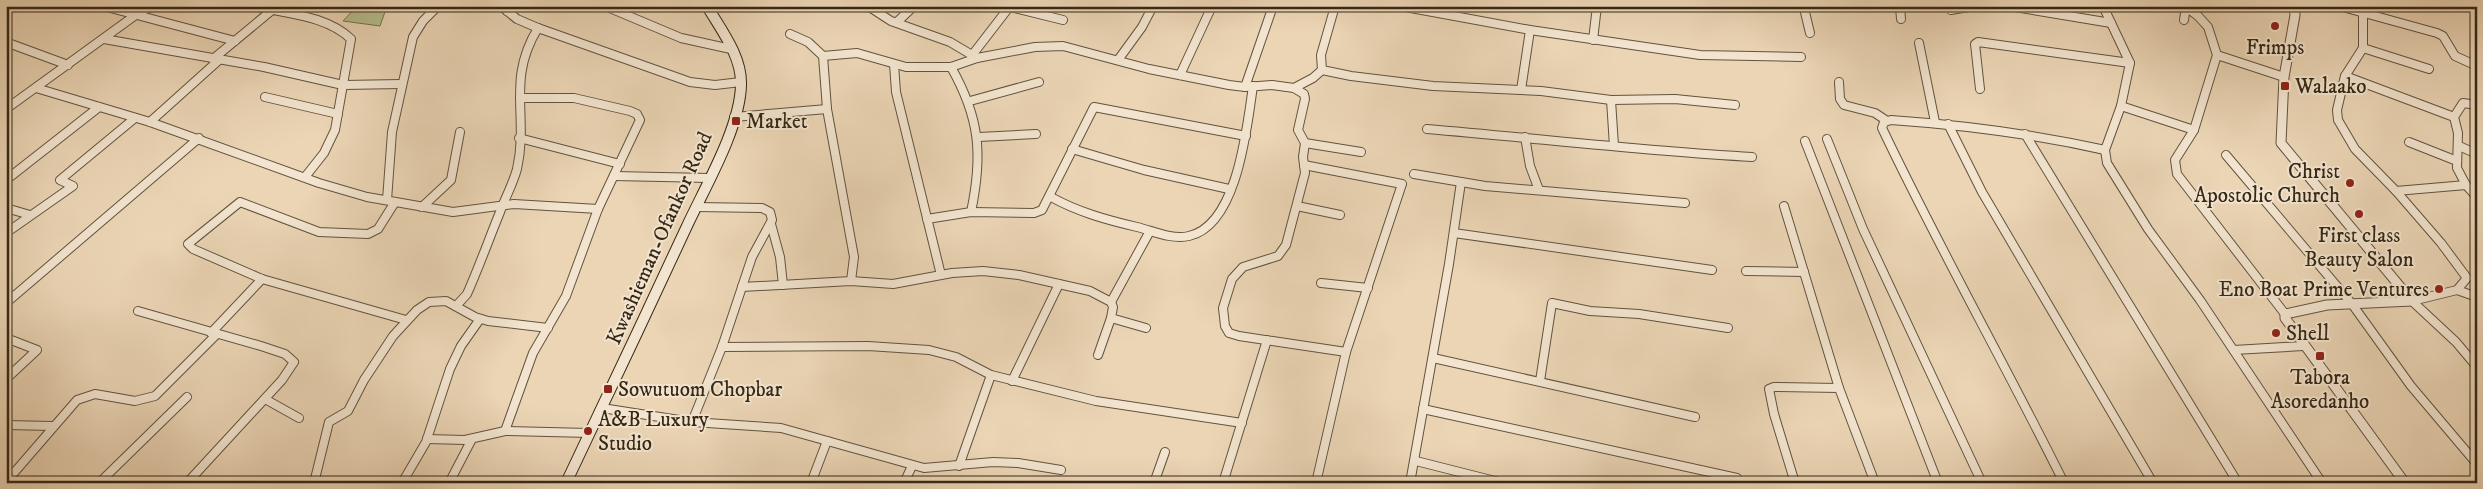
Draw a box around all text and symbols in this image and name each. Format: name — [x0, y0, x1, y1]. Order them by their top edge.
marker: Frimps — [2269, 20, 2281, 32]
place label: Frimps — [2246, 35, 2304, 61]
place label: Walaako — [2294, 74, 2366, 100]
marker: Walaako — [2279, 80, 2291, 92]
place label: Market — [746, 109, 808, 135]
marker: Market — [730, 115, 742, 127]
street label: Kwashieman-Ofankor Road — [601, 127, 719, 349]
place label: Christ Apostolic Church — [2194, 159, 2340, 209]
marker: Christ Apostolic Church — [2344, 177, 2356, 189]
marker: First class Beauty Salon — [2353, 208, 2365, 220]
place label: First class Beauty Salon — [2304, 223, 2414, 273]
place label: Eno Boat Prime Ventures — [2218, 277, 2429, 303]
marker: Eno Boat Prime Ventures — [2433, 283, 2445, 295]
place label: Shell — [2286, 321, 2330, 347]
marker: Shell — [2270, 327, 2282, 339]
marker: Tabora Asoredanho — [2314, 350, 2326, 362]
place label: Tabora Asoredanho — [2271, 365, 2369, 415]
place label: Sowutuom Chopbar — [618, 377, 783, 403]
marker: Sowutuom Chopbar — [602, 383, 614, 395]
place label: A&B Luxury Studio — [598, 407, 710, 457]
marker: A&B Luxury Studio — [582, 425, 594, 437]

